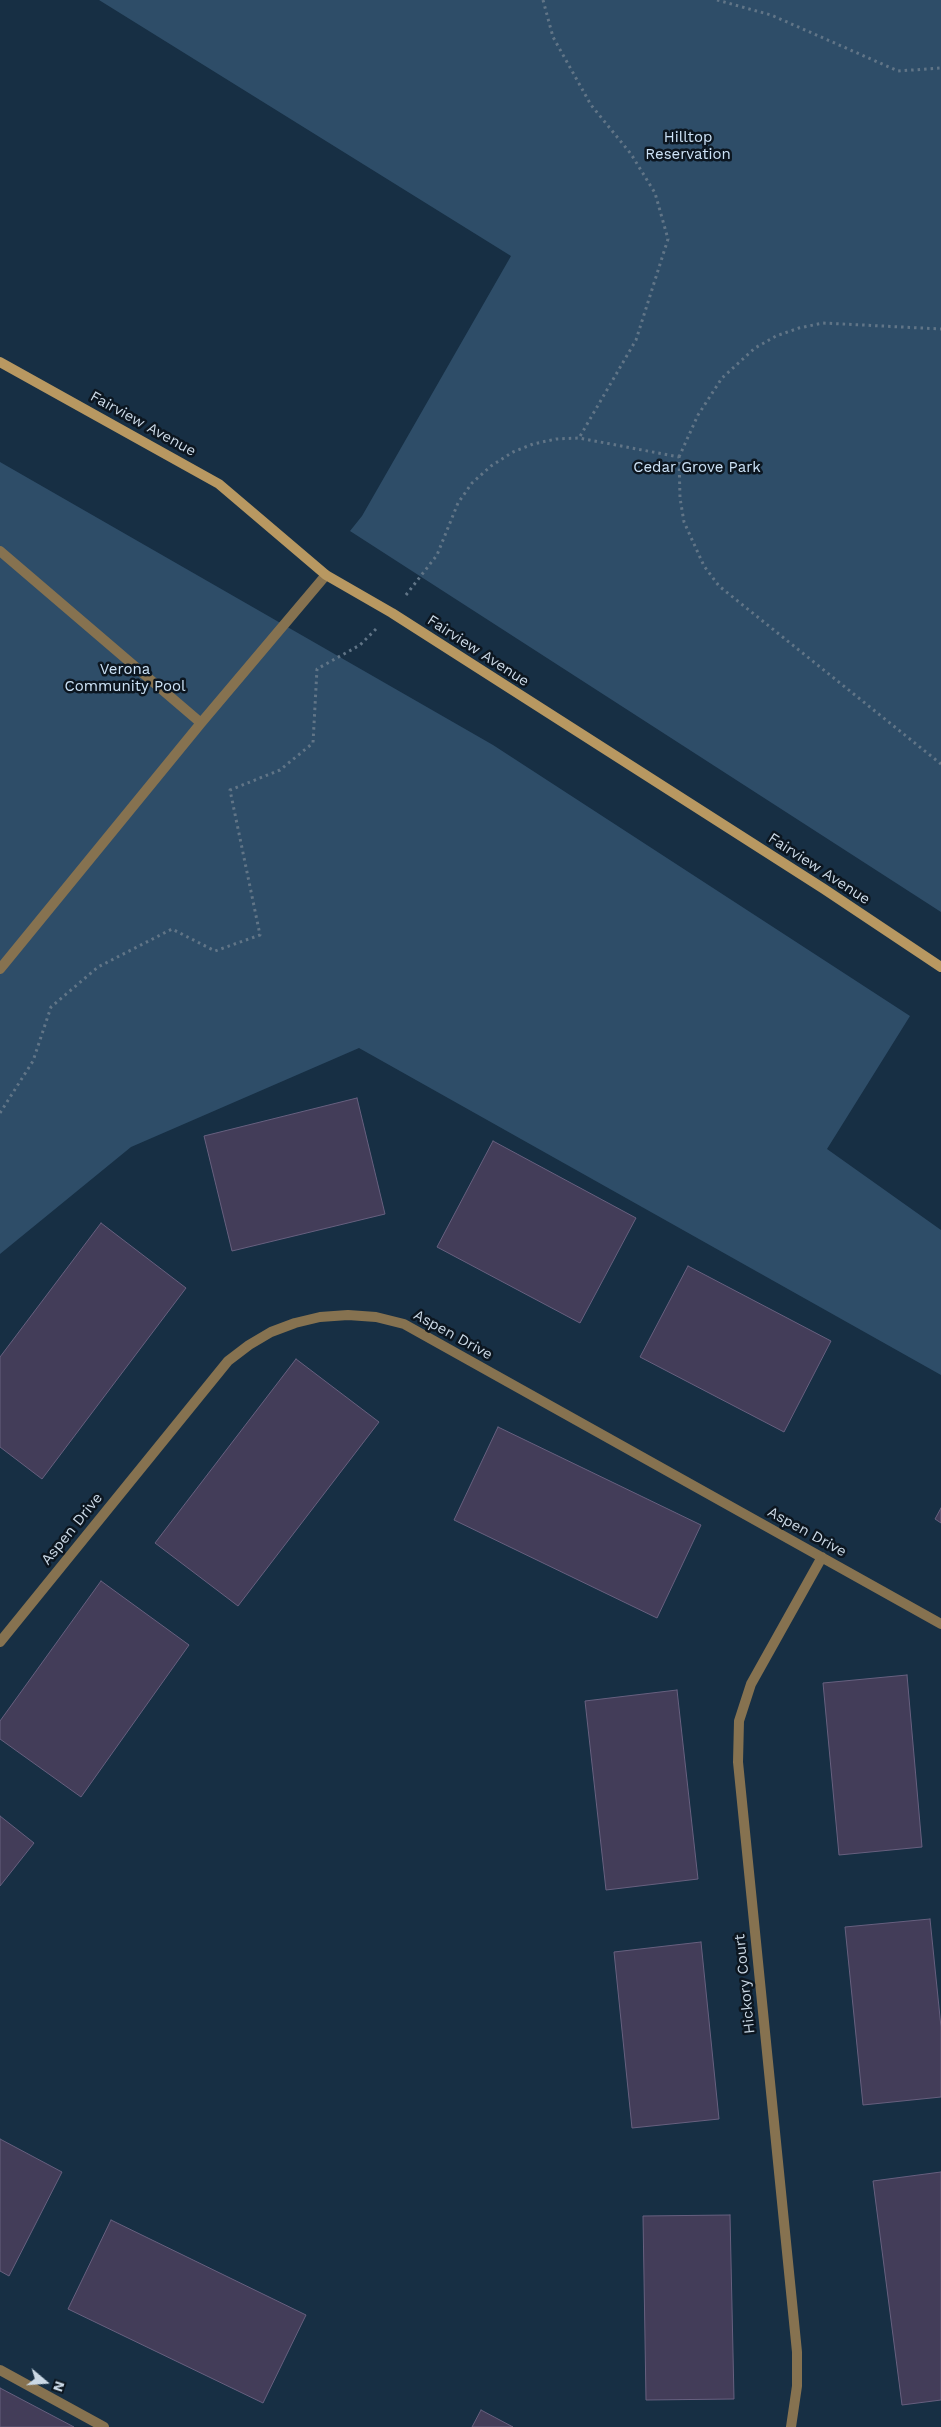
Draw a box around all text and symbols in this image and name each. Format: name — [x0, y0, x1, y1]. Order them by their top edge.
park label: Hilltop Reservation — [645, 129, 731, 164]
street label: Fairview Avenue — [87, 388, 199, 460]
park label: Cedar Grove Park — [633, 459, 761, 477]
street label: Fairview Avenue — [424, 611, 532, 691]
park label: Verona Community Pool — [64, 661, 186, 696]
street label: Fairview Avenue — [765, 829, 873, 909]
street label: Aspen Drive — [410, 1306, 496, 1364]
street label: Aspen Drive — [37, 1489, 107, 1569]
street label: Aspen Drive — [764, 1503, 850, 1561]
street label: Hickory Court — [731, 1933, 759, 2035]
north arrow — [20, 2357, 70, 2407]
text: N — [50, 2379, 68, 2394]

